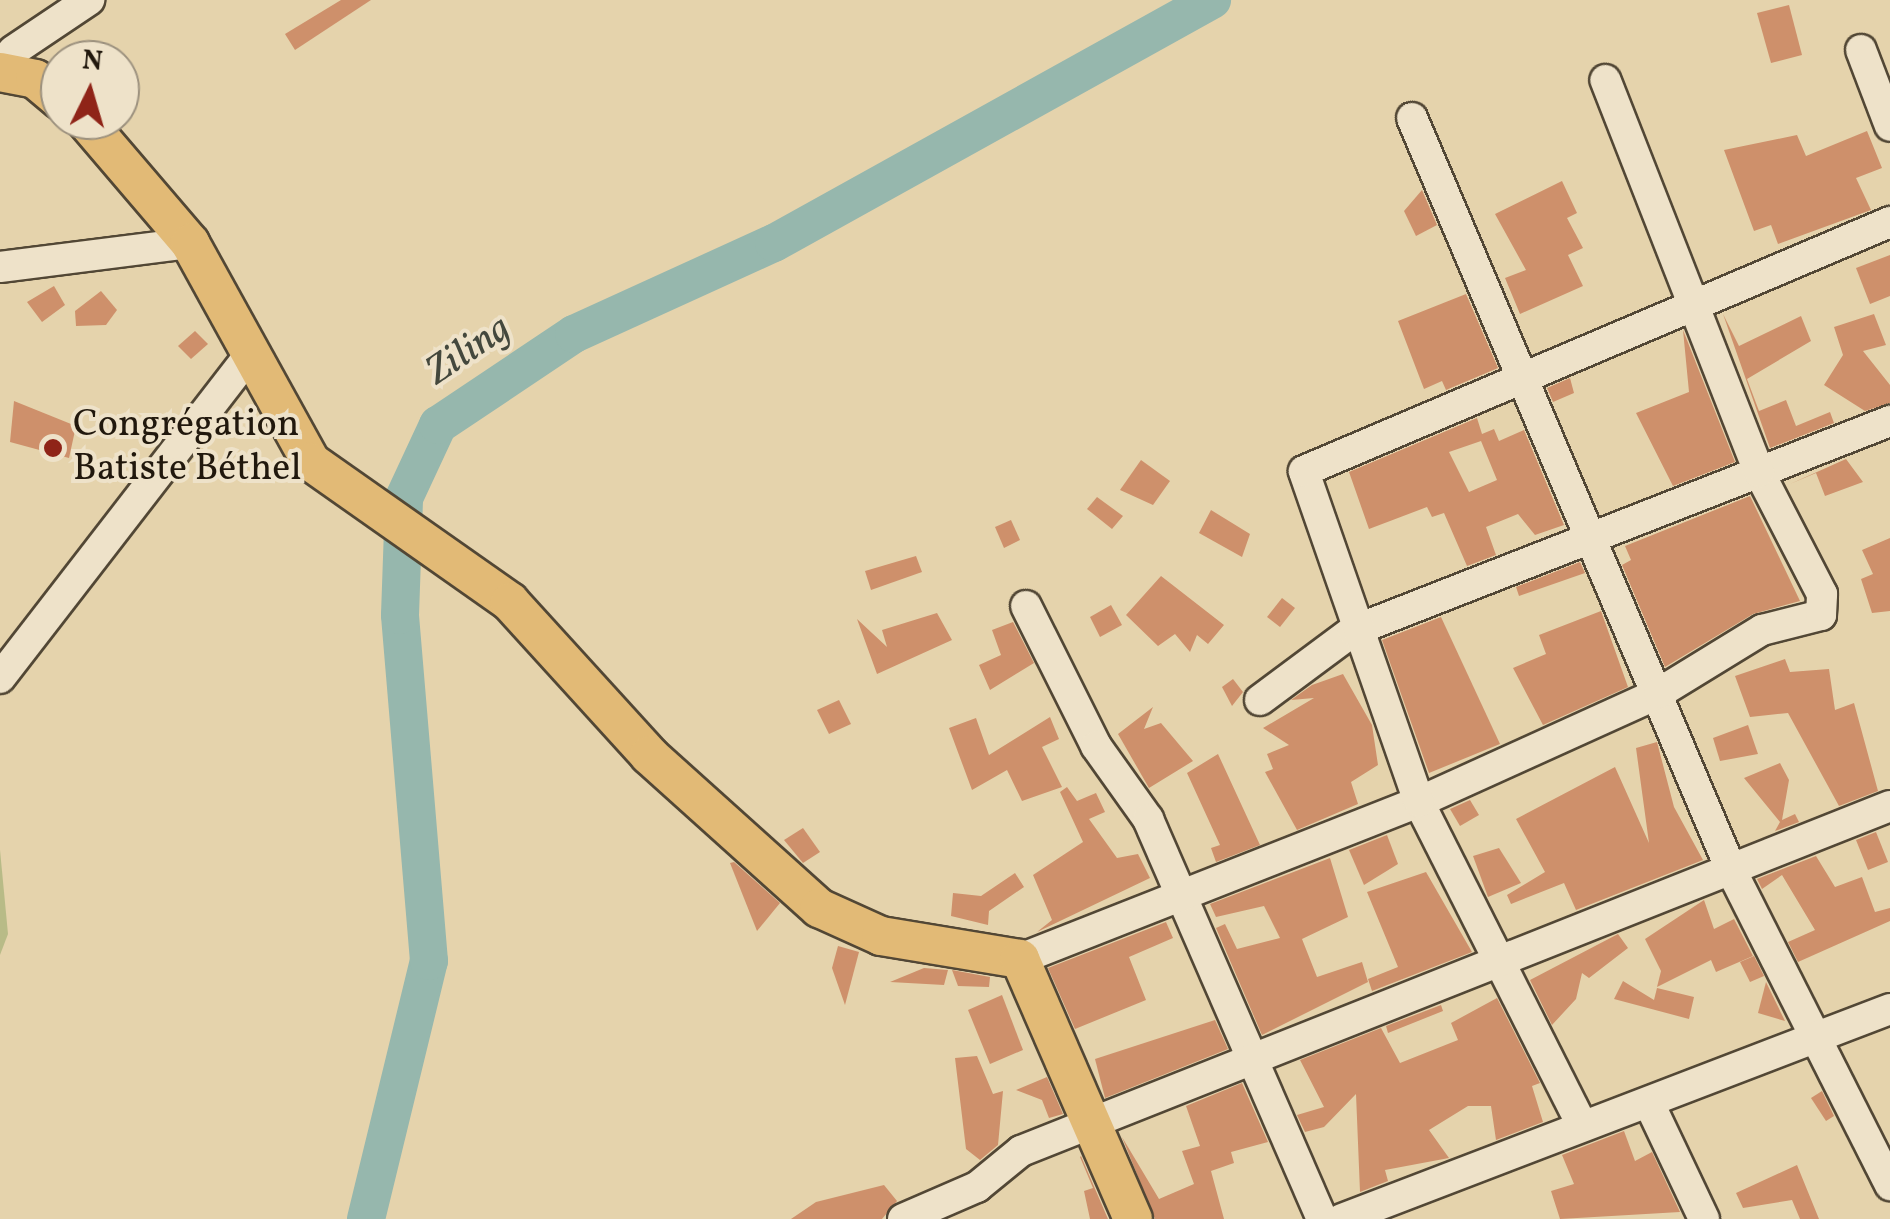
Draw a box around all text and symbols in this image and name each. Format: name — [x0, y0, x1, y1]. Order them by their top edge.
north arrow — [40, 40, 140, 140]
text: N — [81, 41, 104, 82]
water label: Ziling — [418, 306, 520, 396]
place label: Congrégation Batiste Béthel — [73, 403, 302, 492]
marker: Congrégation Batiste Béthel — [42, 437, 64, 459]

